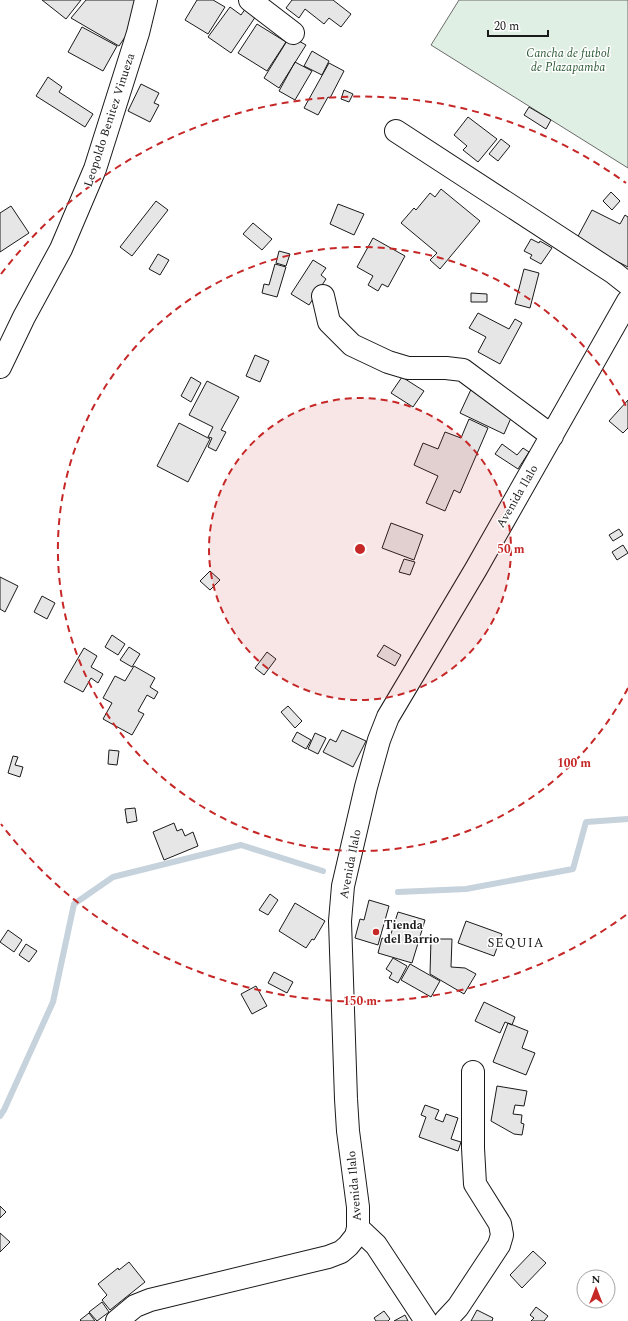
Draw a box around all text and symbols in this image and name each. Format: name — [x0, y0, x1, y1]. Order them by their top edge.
scale bar — [488, 12, 548, 38]
text: 20 m — [494, 17, 519, 36]
park label: Cancha de futbol de Plazapamba — [526, 44, 610, 77]
street label: Leopoldo Benitez Vinueza — [79, 50, 140, 190]
street label: Avenida Ilalo — [492, 461, 543, 531]
text: 50 m — [497, 540, 525, 559]
centre of rings — [353, 542, 367, 556]
text: 100 m — [557, 754, 591, 773]
street label: Avenida Ilalo — [334, 828, 367, 900]
place label: Tienda del Barrio — [384, 916, 440, 949]
marker: Tienda del Barrio — [371, 927, 381, 937]
district label: SEQUIA — [487, 933, 545, 953]
text: 150 m — [343, 992, 377, 1011]
street label: Avenida Ilalo — [342, 1150, 367, 1222]
north arrow — [576, 1269, 616, 1309]
text: N — [592, 1271, 601, 1288]

